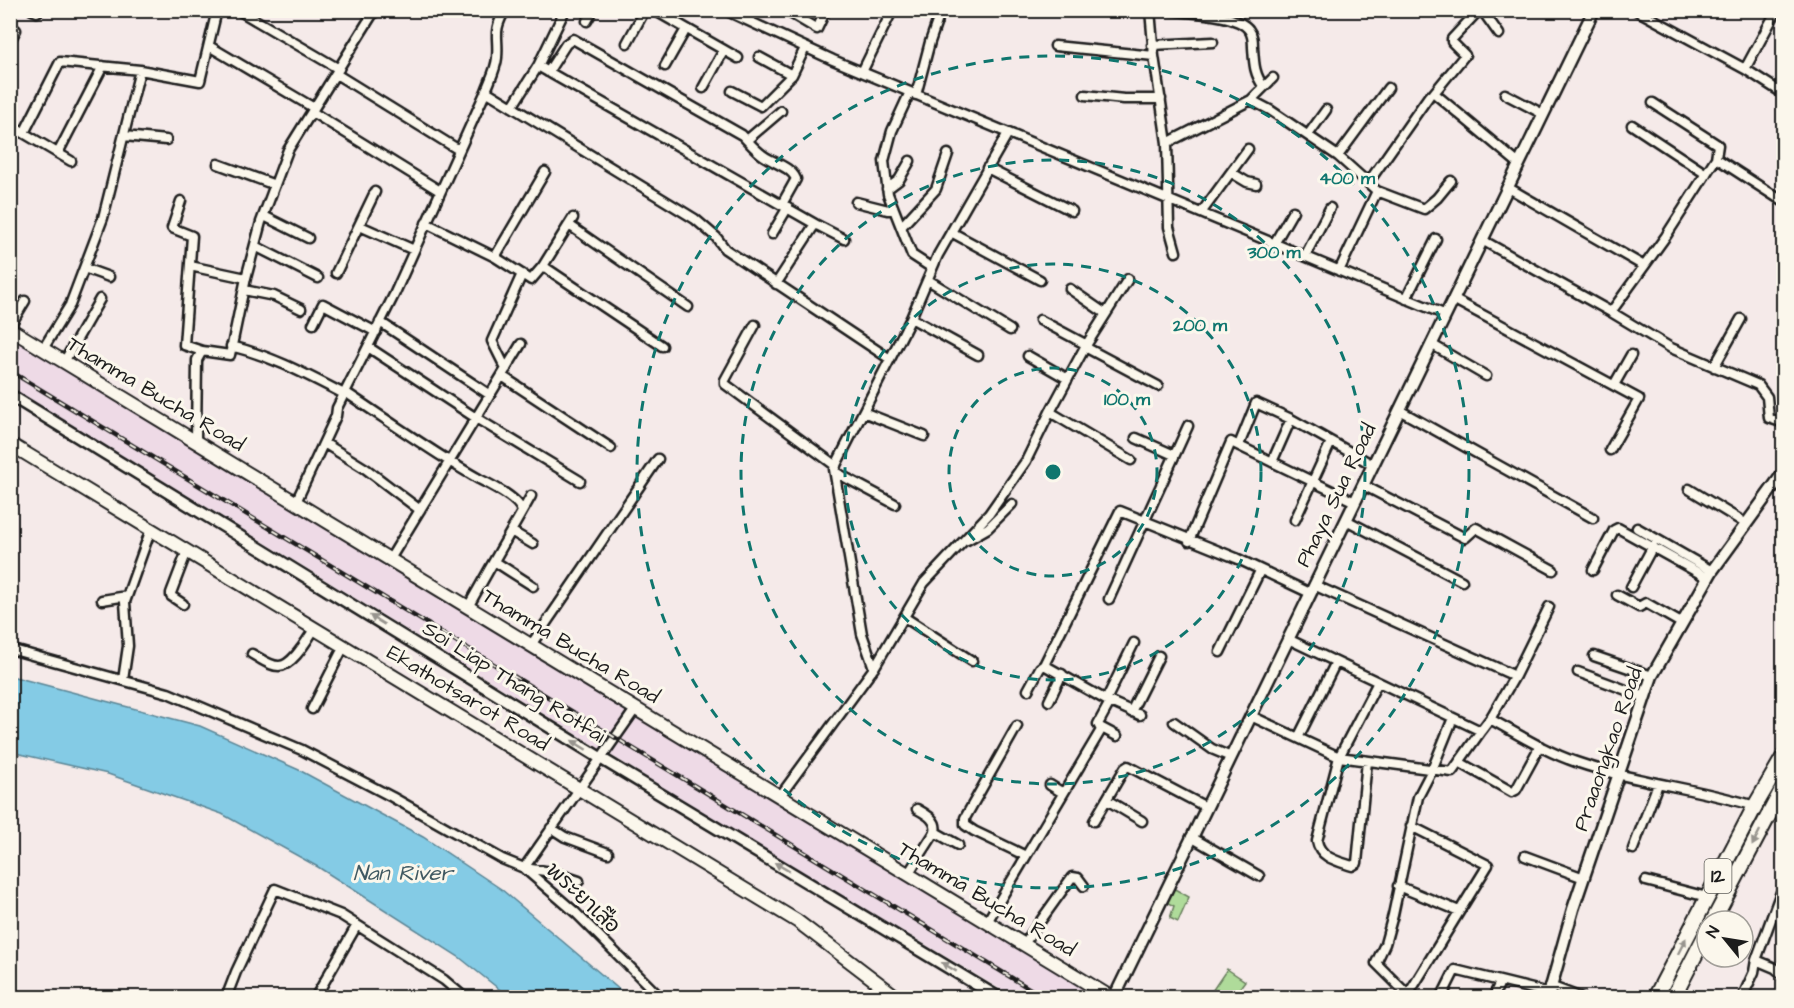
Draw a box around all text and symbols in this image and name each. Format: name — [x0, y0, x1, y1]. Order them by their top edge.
text: 400 m — [1319, 166, 1376, 191]
text: 300 m — [1246, 240, 1302, 265]
text: 200 m — [1172, 313, 1228, 338]
street label: Thamma Bucha Road — [62, 329, 250, 459]
text: 100 m — [1104, 387, 1151, 412]
street label: Phaya Sua Road — [1289, 418, 1385, 573]
centre of rings — [1043, 462, 1063, 482]
street label: Thamma Bucha Road — [477, 581, 665, 711]
street label: Soi Liap Thang Rotfai — [416, 614, 611, 752]
one-way arrow — [369, 615, 385, 626]
street label: Ekathotsarot Road — [381, 638, 555, 758]
street label: Praaongkao Road — [1566, 663, 1652, 835]
one-way arrow — [571, 739, 587, 750]
one-way arrow — [1751, 829, 1761, 847]
street label: Thamma Bucha Road — [893, 834, 1081, 964]
street label: พระยาเสือ — [539, 856, 627, 940]
water label: Nan River — [353, 858, 455, 889]
road number: 12 — [1704, 859, 1732, 893]
one-way arrow — [774, 861, 790, 872]
north arrow — [1695, 909, 1755, 969]
text: N — [1701, 922, 1725, 942]
one-way arrow — [1677, 937, 1686, 954]
one-way arrow — [941, 962, 957, 973]

